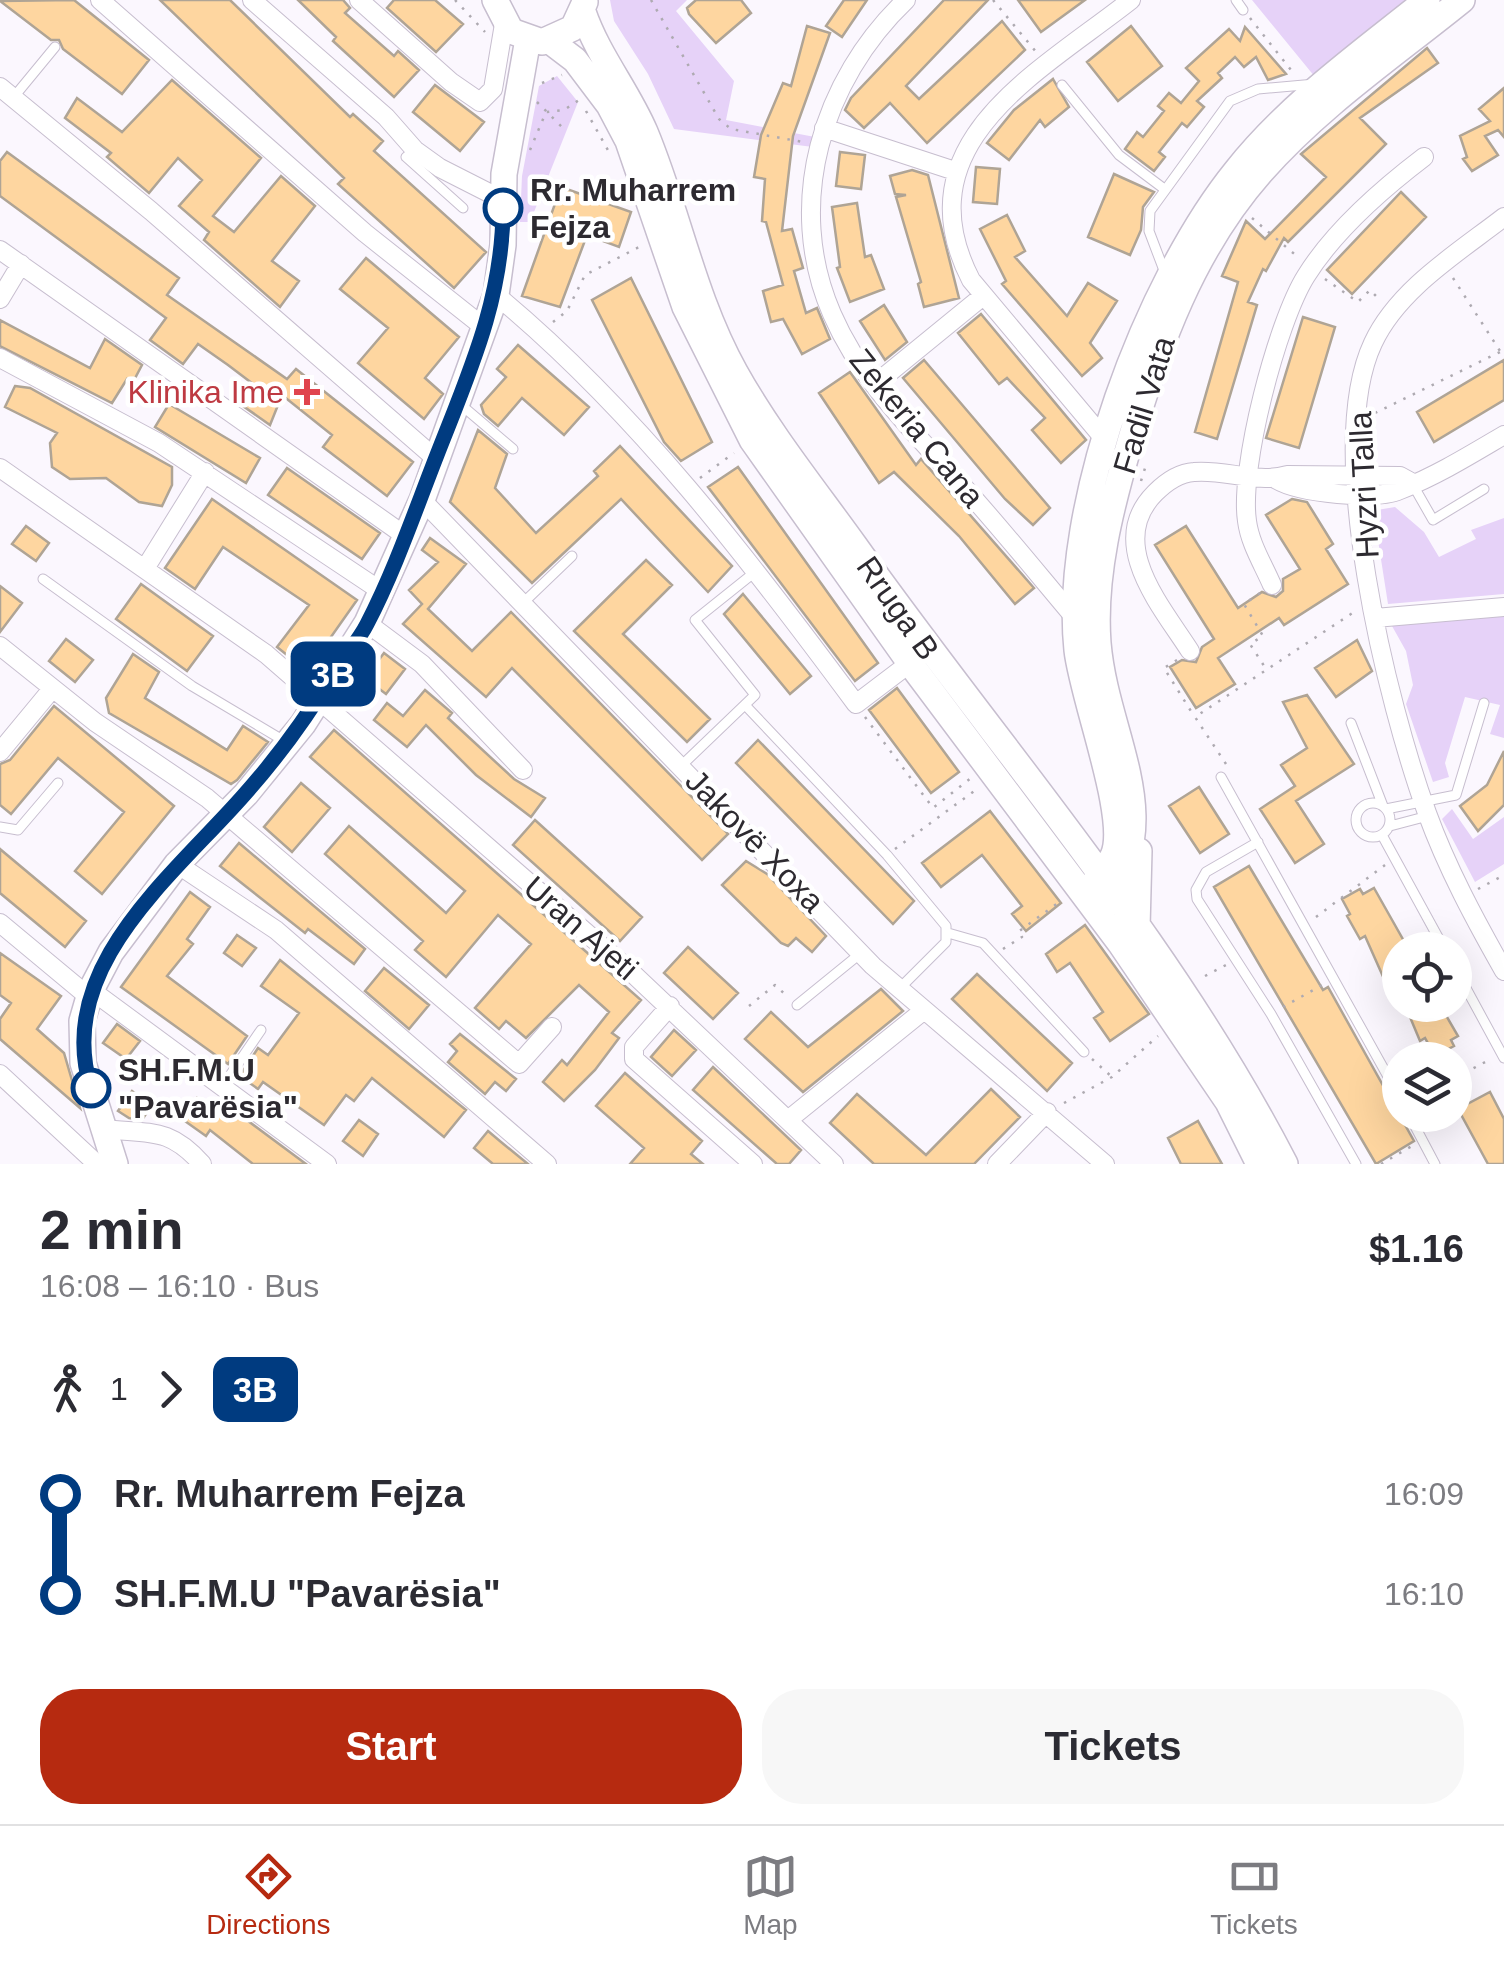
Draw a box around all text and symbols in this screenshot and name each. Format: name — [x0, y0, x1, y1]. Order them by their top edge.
place label: Rr. Muharrem Fejza — [530, 172, 736, 245]
marker: Rr. Muharrem Fejza — [484, 189, 522, 227]
street label: Fadil Vata — [1106, 332, 1182, 478]
street label: Zekeria Cana — [843, 342, 992, 514]
place label: Klinika Ime — [128, 374, 284, 410]
marker: Klinika Ime — [294, 379, 320, 405]
street label: Hyzri Talla — [1342, 410, 1386, 559]
street label: Rruga B — [850, 550, 946, 666]
line badge: 3B — [288, 642, 378, 706]
text: 3B — [311, 655, 355, 694]
street label: Jakovë Xoxa — [678, 763, 832, 920]
street label: Uran Ajeti — [517, 869, 645, 987]
map controls — [1382, 932, 1472, 1132]
button: locate — [1382, 932, 1472, 1022]
button: layers — [1382, 1042, 1472, 1132]
place label: SH.F.M.U "Pavarësia" — [118, 1052, 298, 1125]
marker: SH.F.M.U "Pavarësia" — [72, 1069, 110, 1107]
text: 2 min — [40, 1199, 184, 1261]
text: $1.16 — [1369, 1228, 1464, 1270]
text: 16:08 – 16:10 · Bus — [40, 1268, 319, 1304]
icon: walk — [40, 1362, 95, 1417]
icon: forward — [143, 1362, 198, 1417]
text: 3B — [233, 1370, 278, 1409]
text: 1 — [110, 1371, 128, 1407]
text: Rr. Muharrem Fejza — [114, 1473, 465, 1515]
text: 16:09 — [1384, 1476, 1464, 1512]
text: SH.F.M.U "Pavarësia" — [114, 1573, 501, 1615]
text: 16:10 — [1384, 1576, 1464, 1612]
button: Start — [40, 1689, 742, 1804]
button: Tickets — [762, 1689, 1464, 1804]
tab: Directions — [206, 1849, 331, 1941]
tab: Map — [743, 1849, 798, 1941]
tab: Tickets — [1210, 1849, 1298, 1941]

